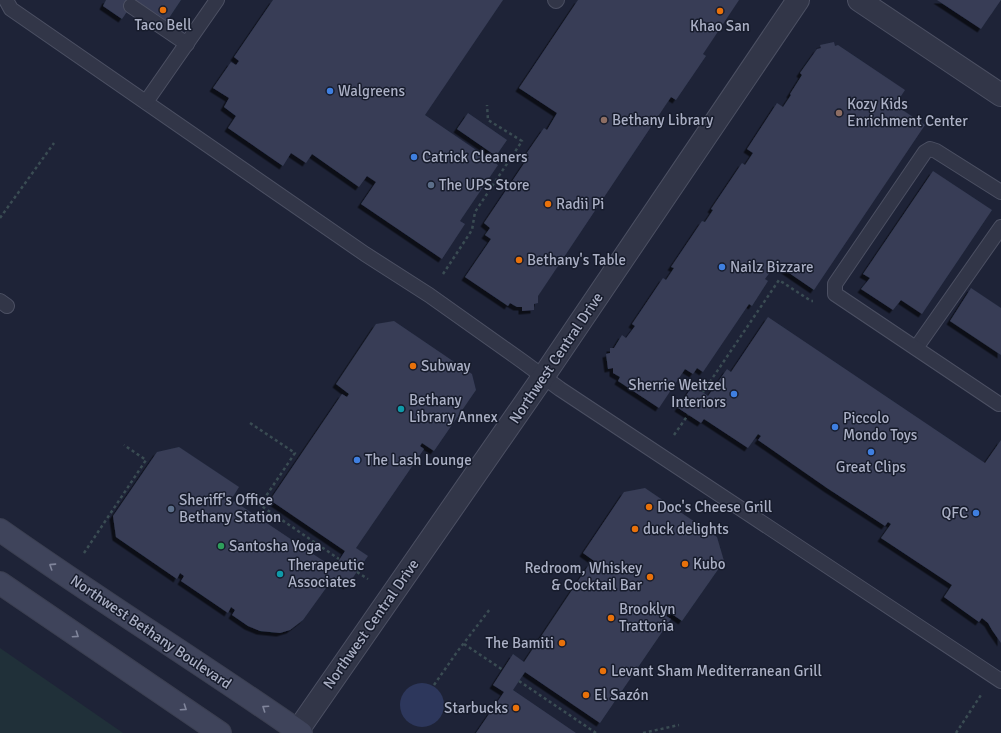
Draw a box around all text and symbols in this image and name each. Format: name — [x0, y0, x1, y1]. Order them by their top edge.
marker: Taco Bell — [158, 5, 168, 15]
marker: Khao San — [715, 6, 725, 16]
place label: Taco Bell — [134, 16, 192, 34]
place label: Khao San — [690, 17, 750, 35]
place label: Walgreens — [338, 82, 405, 100]
marker: Walgreens — [325, 86, 335, 96]
place label: Kozy Kids Enrichment Center — [847, 95, 968, 130]
marker: Kozy Kids Enrichment Center — [834, 108, 844, 118]
place label: Bethany Library — [612, 111, 713, 129]
marker: Bethany Library — [599, 115, 609, 125]
place label: Catrick Cleaners — [422, 148, 528, 166]
marker: Catrick Cleaners — [409, 152, 419, 162]
place label: The UPS Store — [439, 176, 530, 194]
marker: The UPS Store — [426, 180, 436, 190]
place label: Radii Pi — [556, 195, 604, 213]
marker: Radii Pi — [543, 199, 553, 209]
place label: Bethany's Table — [527, 251, 626, 269]
marker: Bethany's Table — [514, 255, 524, 265]
place label: Nailz Bizzare — [730, 258, 813, 276]
marker: Nailz Bizzare — [717, 262, 727, 272]
street label: Northwest Central Drive — [505, 289, 607, 427]
place label: Subway — [421, 357, 471, 375]
marker: Subway — [408, 361, 418, 371]
place label: Sherrie Weitzel Interiors — [628, 376, 726, 411]
marker: Sherrie Weitzel Interiors — [729, 389, 739, 399]
place label: Bethany Library Annex — [409, 391, 498, 426]
marker: Bethany Library Annex — [396, 404, 406, 414]
place label: Piccolo Mondo Toys — [843, 409, 918, 444]
marker: Piccolo Mondo Toys — [830, 422, 840, 432]
marker: Great Clips — [866, 447, 876, 457]
place label: The Lash Lounge — [365, 451, 472, 469]
marker: The Lash Lounge — [352, 455, 362, 465]
place label: Great Clips — [836, 458, 907, 476]
place label: Sheriff's Office Bethany Station — [179, 491, 281, 526]
place label: Doc's Cheese Grill — [657, 498, 772, 516]
marker: Doc's Cheese Grill — [644, 502, 654, 512]
marker: Sheriff's Office Bethany Station — [166, 504, 176, 514]
place label: QFC — [941, 504, 968, 522]
marker: QFC — [971, 508, 981, 518]
place label: duck delights — [643, 520, 729, 538]
marker: duck delights — [630, 524, 640, 534]
place label: Santosha Yoga — [229, 537, 322, 555]
marker: Santosha Yoga — [216, 541, 226, 551]
place label: Kubo — [693, 555, 726, 573]
place label: Therapeutic Associates — [288, 556, 364, 591]
street label: Northwest Central Drive — [319, 556, 423, 692]
place label: Redroom, Whiskey & Cocktail Bar — [525, 559, 642, 594]
marker: Kubo — [680, 559, 690, 569]
one-way arrow — [49, 564, 56, 571]
marker: Therapeutic Associates — [275, 569, 285, 579]
street label: Northwest Bethany Boulevard — [67, 571, 235, 693]
marker: Redroom, Whiskey & Cocktail Bar — [645, 572, 655, 582]
place label: Brooklyn Trattoria — [619, 600, 675, 635]
marker: Brooklyn Trattoria — [606, 613, 616, 623]
one-way arrow — [72, 630, 79, 637]
place label: The Bamiti — [486, 634, 554, 652]
marker: The Bamiti — [557, 638, 567, 648]
place label: Levant Sham Mediterranean Grill — [611, 662, 822, 680]
marker: Levant Sham Mediterranean Grill — [598, 666, 608, 676]
place label: El Sazón — [594, 686, 649, 704]
marker: El Sazón — [581, 690, 591, 700]
place label: Starbucks — [444, 699, 508, 717]
one-way arrow — [179, 703, 186, 710]
marker: Starbucks — [511, 703, 521, 713]
one-way arrow — [262, 705, 269, 713]

